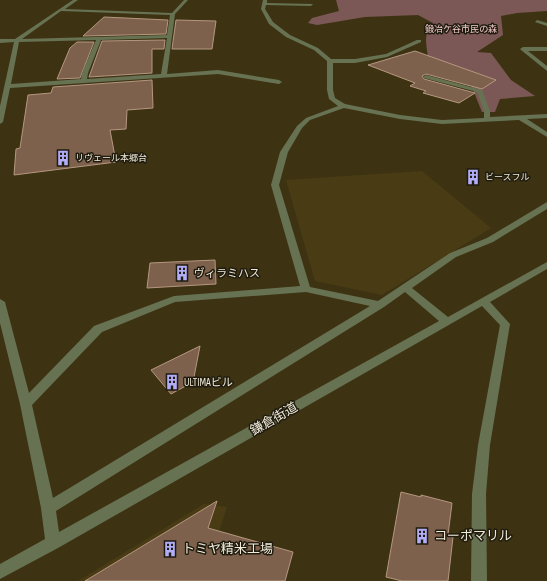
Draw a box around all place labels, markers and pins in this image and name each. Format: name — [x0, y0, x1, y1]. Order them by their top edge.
building icon: リヴェール本郷台 — [54, 149, 72, 167]
place label: リヴェール本郷台 — [75, 153, 147, 164]
building icon: ビースフル — [464, 168, 482, 186]
place label: ビースフル — [485, 172, 530, 183]
building icon: ヴィラミハス — [173, 264, 191, 282]
place label: ヴィラミハス — [194, 267, 260, 280]
building icon: ULTIMAビル — [163, 373, 181, 391]
place label: ULTIMAビル — [184, 376, 233, 389]
building icon: コーポマリル — [413, 527, 431, 545]
place label: コーポマリル — [434, 528, 512, 544]
building icon: トミヤ精米工場 — [161, 540, 179, 558]
place label: トミヤ精米工場 — [182, 541, 273, 557]

